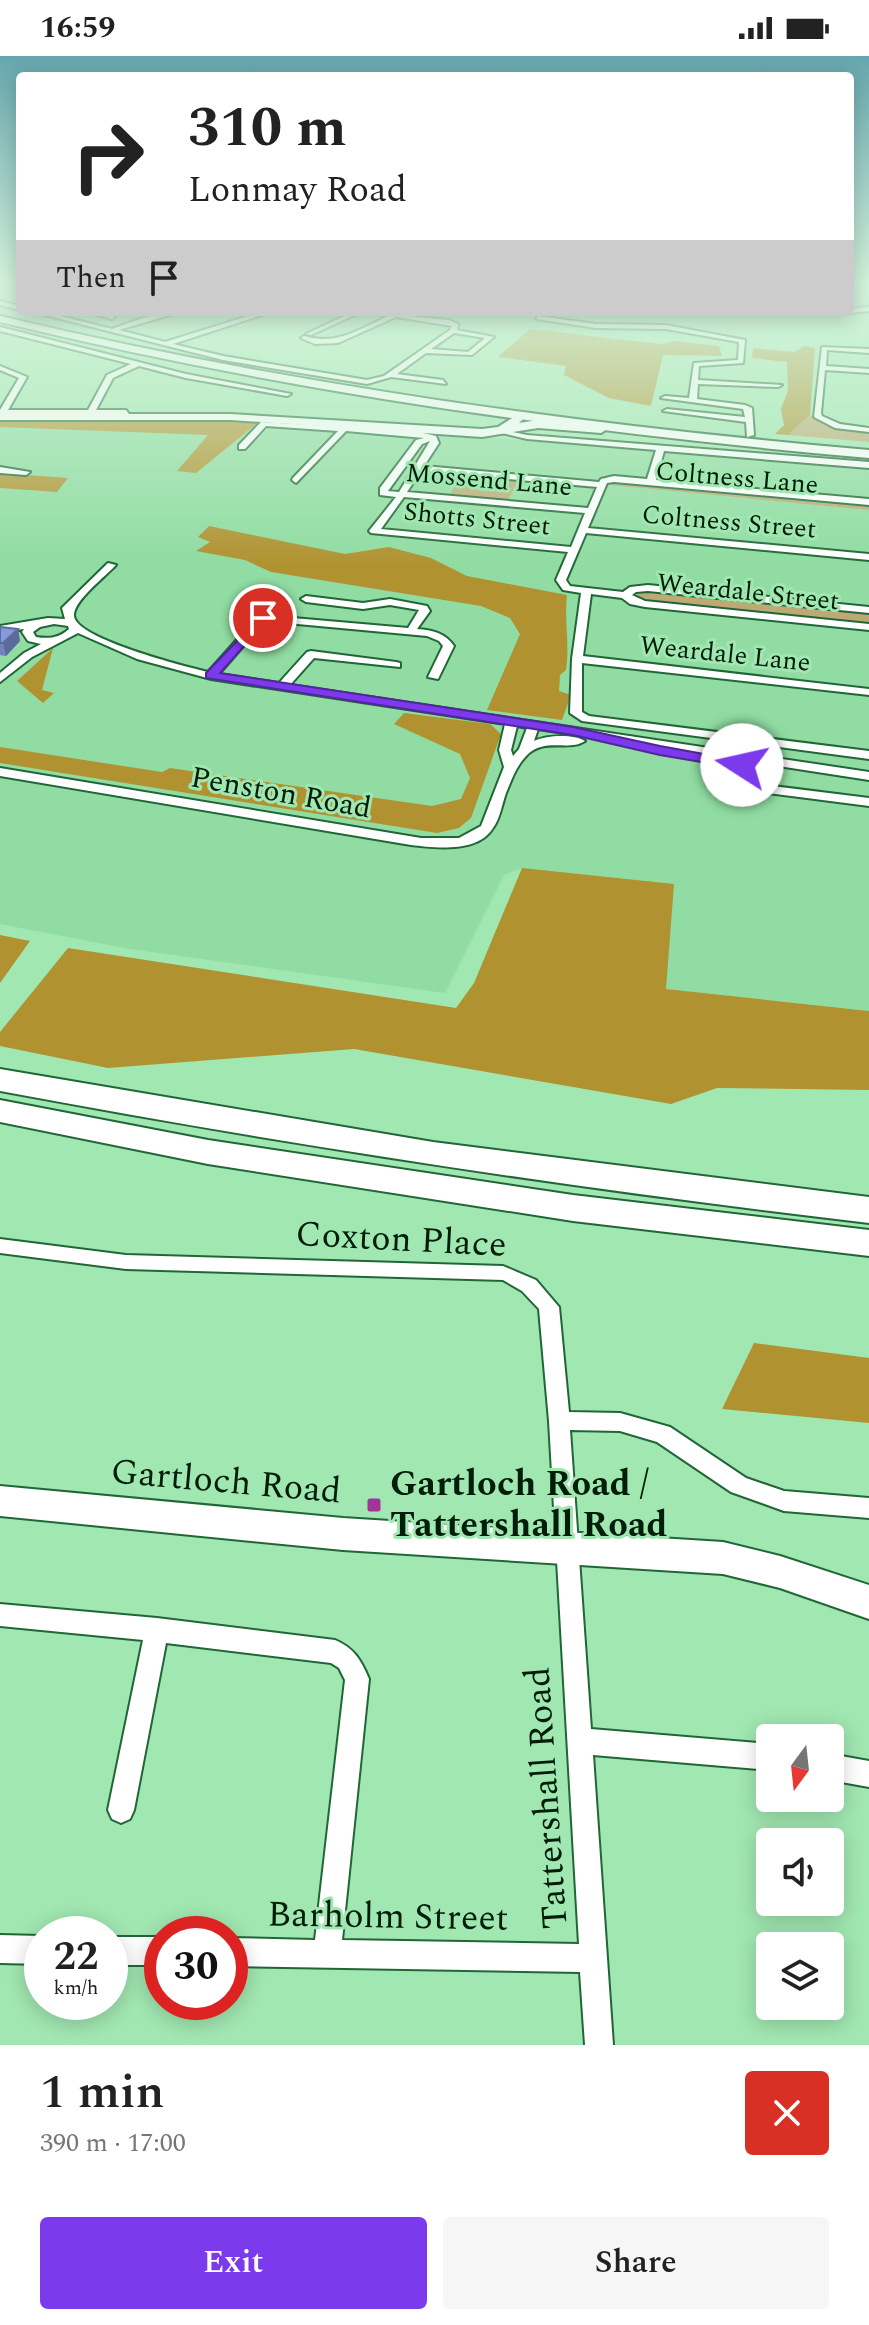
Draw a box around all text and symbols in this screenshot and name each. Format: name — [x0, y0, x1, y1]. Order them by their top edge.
text: 16:59 — [40, 5, 115, 51]
text: 310 m — [188, 86, 347, 171]
icon: right — [56, 104, 160, 208]
text: Lonmay Road — [188, 163, 407, 218]
text: Then — [56, 255, 126, 301]
icon: arrive — [142, 256, 186, 300]
street label: Coltness Lane — [654, 451, 820, 505]
street label: Mossend Lane — [404, 453, 574, 507]
street label: Shotts Street — [402, 491, 552, 547]
street label: Coltness Street — [640, 494, 818, 550]
street label: Weardale Street — [655, 563, 841, 621]
pin — [229, 584, 297, 652]
icon: arrive — [241, 596, 285, 640]
street label: Weardale Lane — [638, 625, 812, 683]
position arrow — [700, 723, 784, 807]
street label: Penston Road — [187, 754, 375, 832]
street label: Coxton Place — [294, 1207, 508, 1273]
street label: Gartloch Road — [109, 1445, 343, 1519]
place label: Gartloch Road / Tattershall Road — [390, 1457, 668, 1553]
marker: Gartloch Road / Tattershall Road — [365, 1496, 383, 1514]
street label: Tattershall Road — [510, 1665, 584, 1931]
north arrow — [756, 1724, 844, 1812]
map controls — [756, 1724, 844, 2020]
button: sound — [756, 1828, 844, 1916]
street label: Barholm Street — [267, 1887, 509, 1947]
speed limit sign: 30 — [144, 1916, 248, 2020]
text: 22 — [54, 1927, 98, 1988]
button: layers — [756, 1932, 844, 2020]
text: km/h — [54, 1973, 99, 2003]
text: 1 min — [40, 2056, 165, 2129]
button: close — [745, 2071, 829, 2155]
text: 390 m · 17:00 — [40, 2123, 186, 2163]
button: Exit — [40, 2217, 427, 2309]
button: Share — [443, 2217, 829, 2309]

